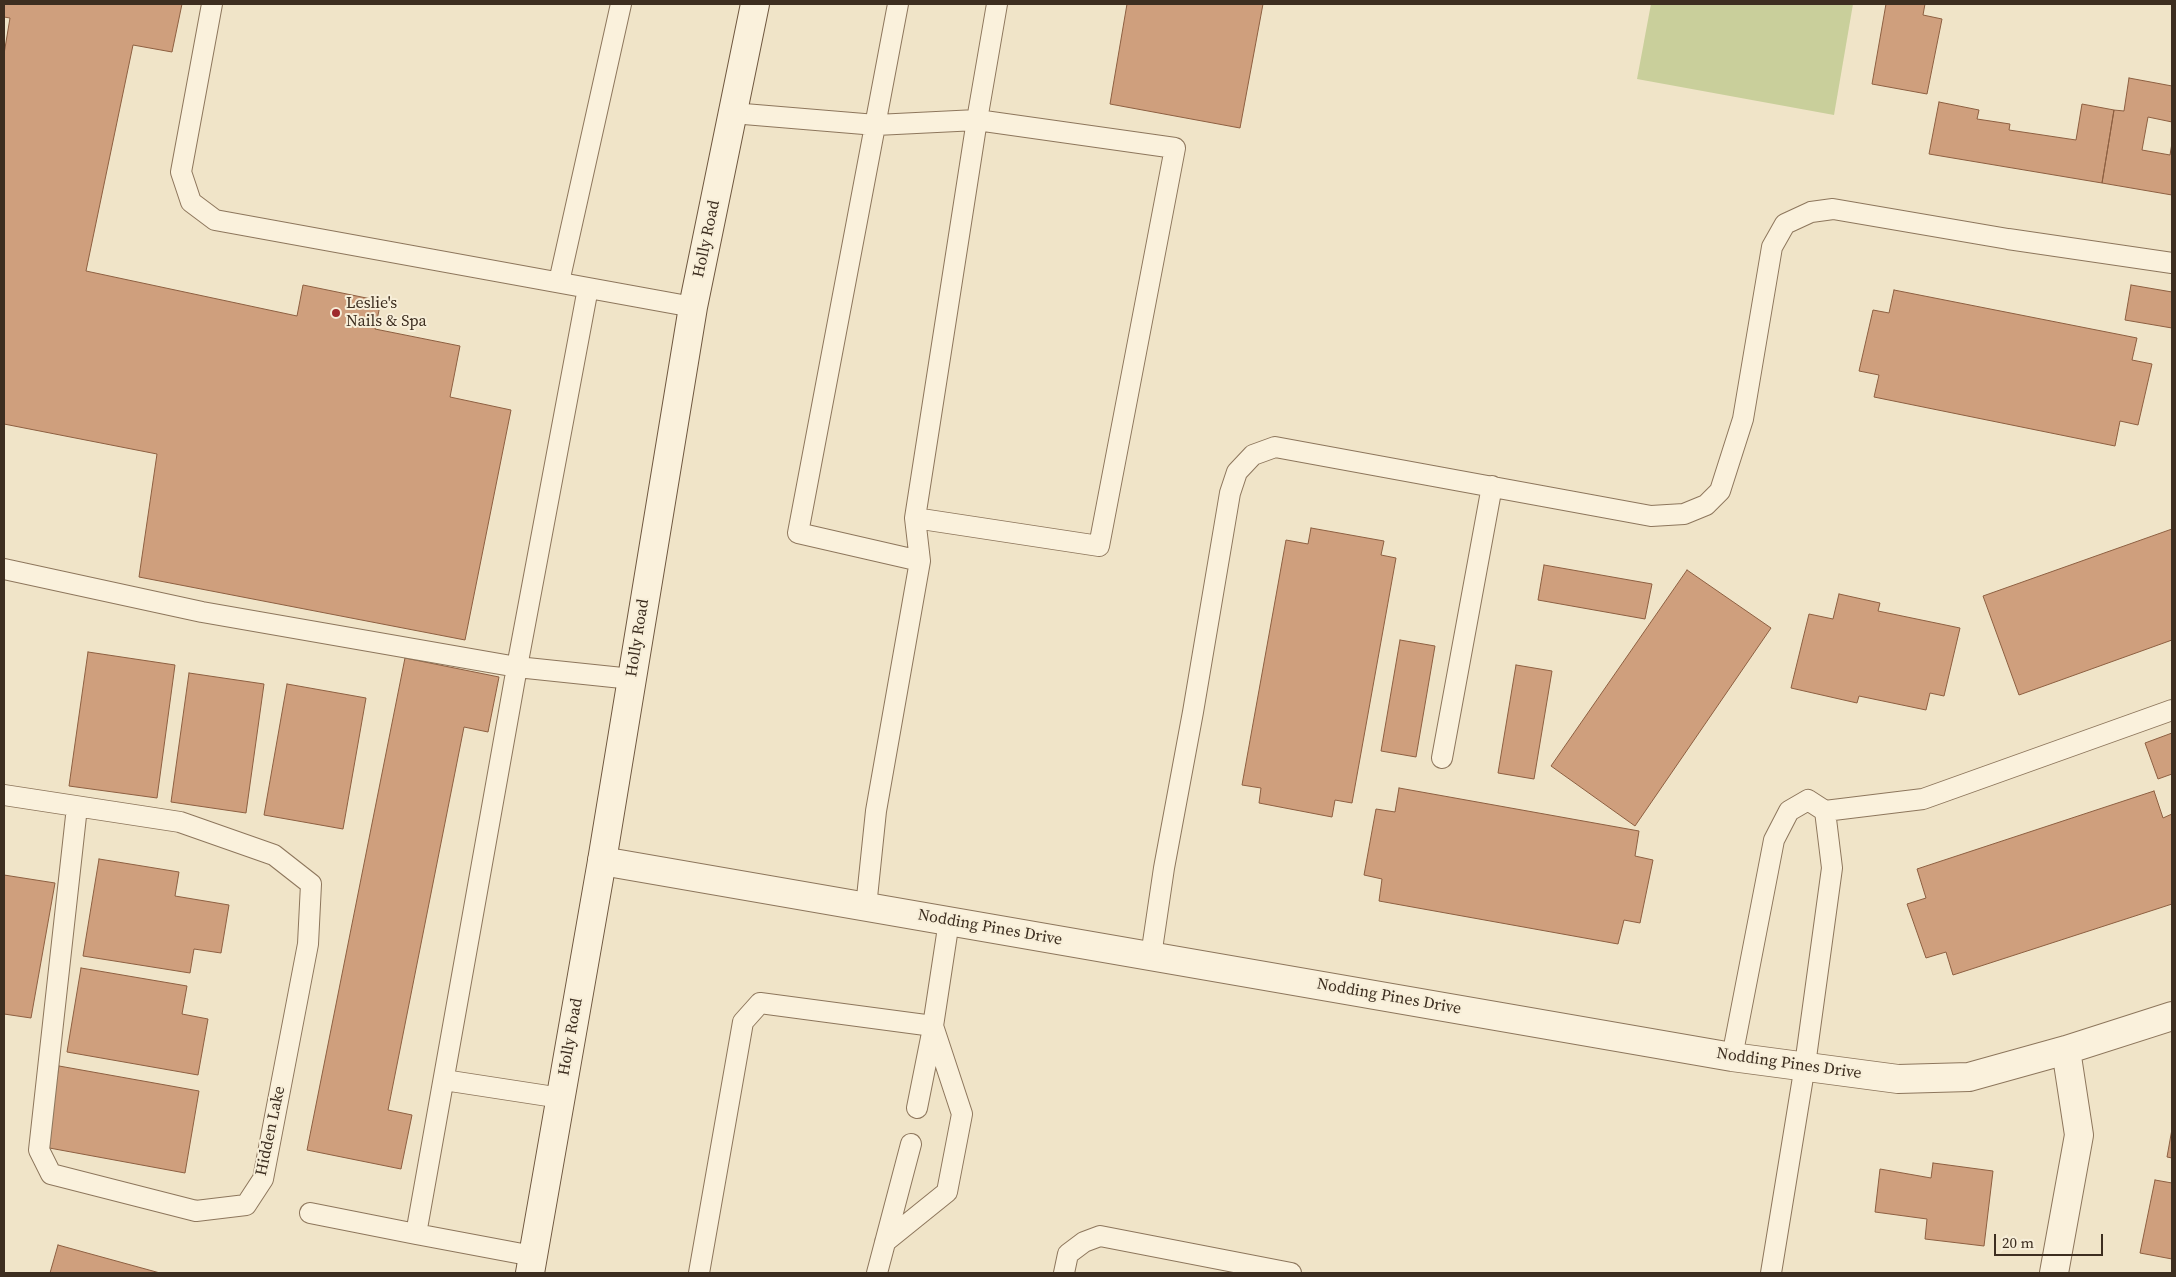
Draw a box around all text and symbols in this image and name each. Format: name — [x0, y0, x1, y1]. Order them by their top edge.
street label: Holly Road — [689, 199, 725, 279]
place label: Leslie's Nails & Spa — [346, 294, 427, 332]
marker: Leslie's Nails & Spa — [330, 307, 342, 319]
street label: Holly Road — [622, 598, 654, 678]
street label: Nodding Pines Drive — [916, 906, 1064, 950]
street label: Nodding Pines Drive — [1315, 975, 1463, 1019]
street label: Holly Road — [555, 997, 587, 1077]
street label: Nodding Pines Drive — [1715, 1044, 1863, 1084]
street label: Hidden Lake — [252, 1084, 290, 1178]
scale bar — [1996, 1224, 2105, 1256]
text: 20 m — [2002, 1232, 2034, 1253]

